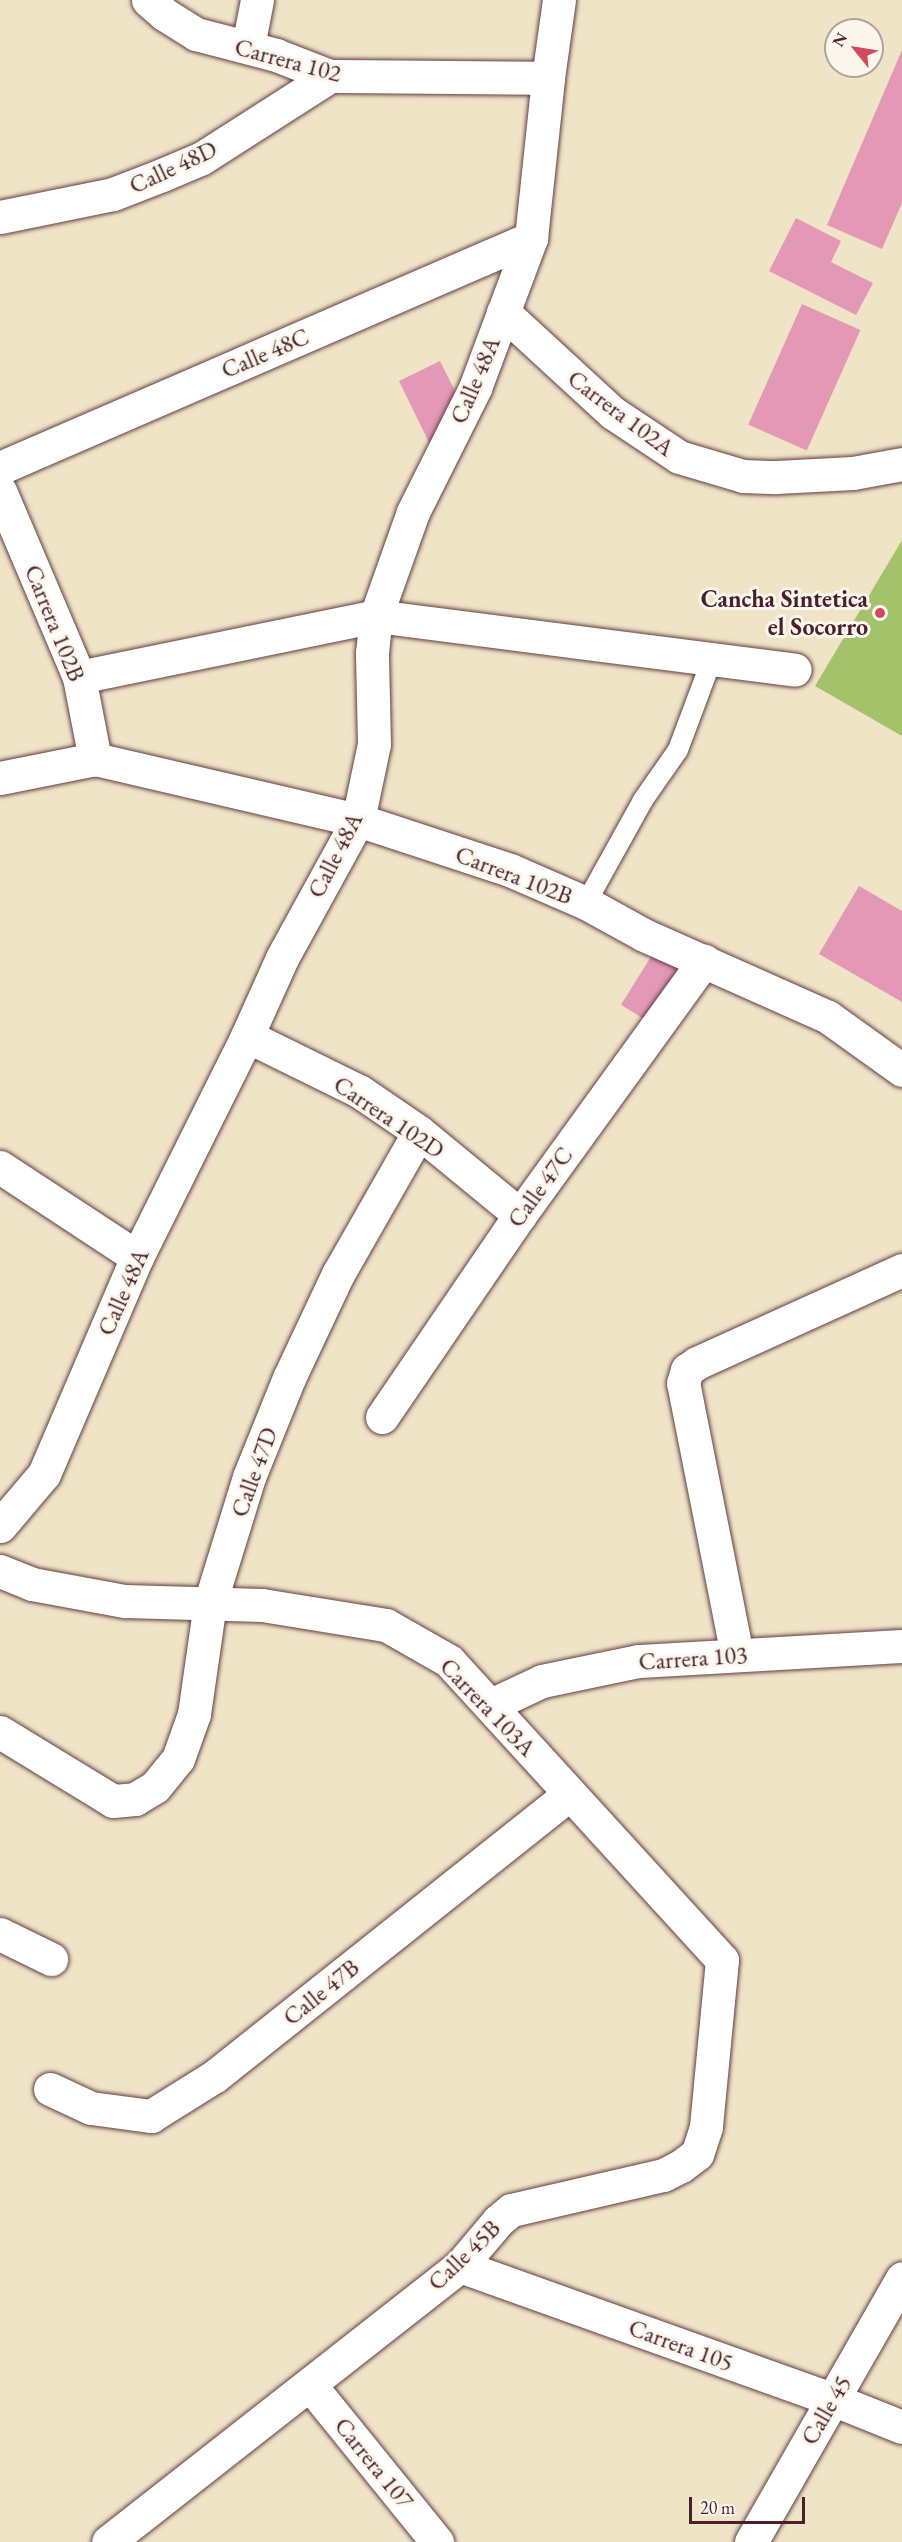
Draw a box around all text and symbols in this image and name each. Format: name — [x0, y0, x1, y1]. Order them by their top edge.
north arrow — [824, 18, 884, 78]
text: N — [827, 29, 852, 51]
street label: Carrera 102 — [232, 32, 344, 88]
street label: Calle 48D — [125, 134, 221, 200]
street label: Calle 48C — [217, 322, 313, 384]
street label: Calle 48A — [444, 332, 506, 428]
street label: Carrera 102A — [562, 364, 680, 462]
street label: Carrera 102B — [19, 561, 91, 685]
place label: Cancha Sintetica el Socorro — [701, 585, 868, 641]
marker: Cancha Sintetica el Socorro — [873, 606, 887, 620]
street label: Calle 48A — [301, 808, 369, 902]
street label: Carrera 102B — [451, 840, 577, 910]
street label: Carrera 102D — [328, 1070, 450, 1164]
street label: Calle 47C — [501, 1141, 579, 1233]
street label: Calle 48A — [91, 1244, 155, 1340]
street label: Calle 47D — [224, 1423, 284, 1521]
street label: Carrera 103 — [638, 1640, 748, 1676]
street label: Carrera 103A — [434, 1652, 542, 1762]
street label: Calle 47B — [277, 1953, 365, 2031]
street label: Calle 45B — [422, 2214, 506, 2296]
street label: Carrera 105 — [625, 2313, 737, 2377]
street label: Calle 45 — [795, 2370, 857, 2450]
street label: Carrera 107 — [329, 2412, 419, 2514]
scale bar — [692, 2485, 808, 2523]
text: 20 m — [700, 2496, 735, 2519]

